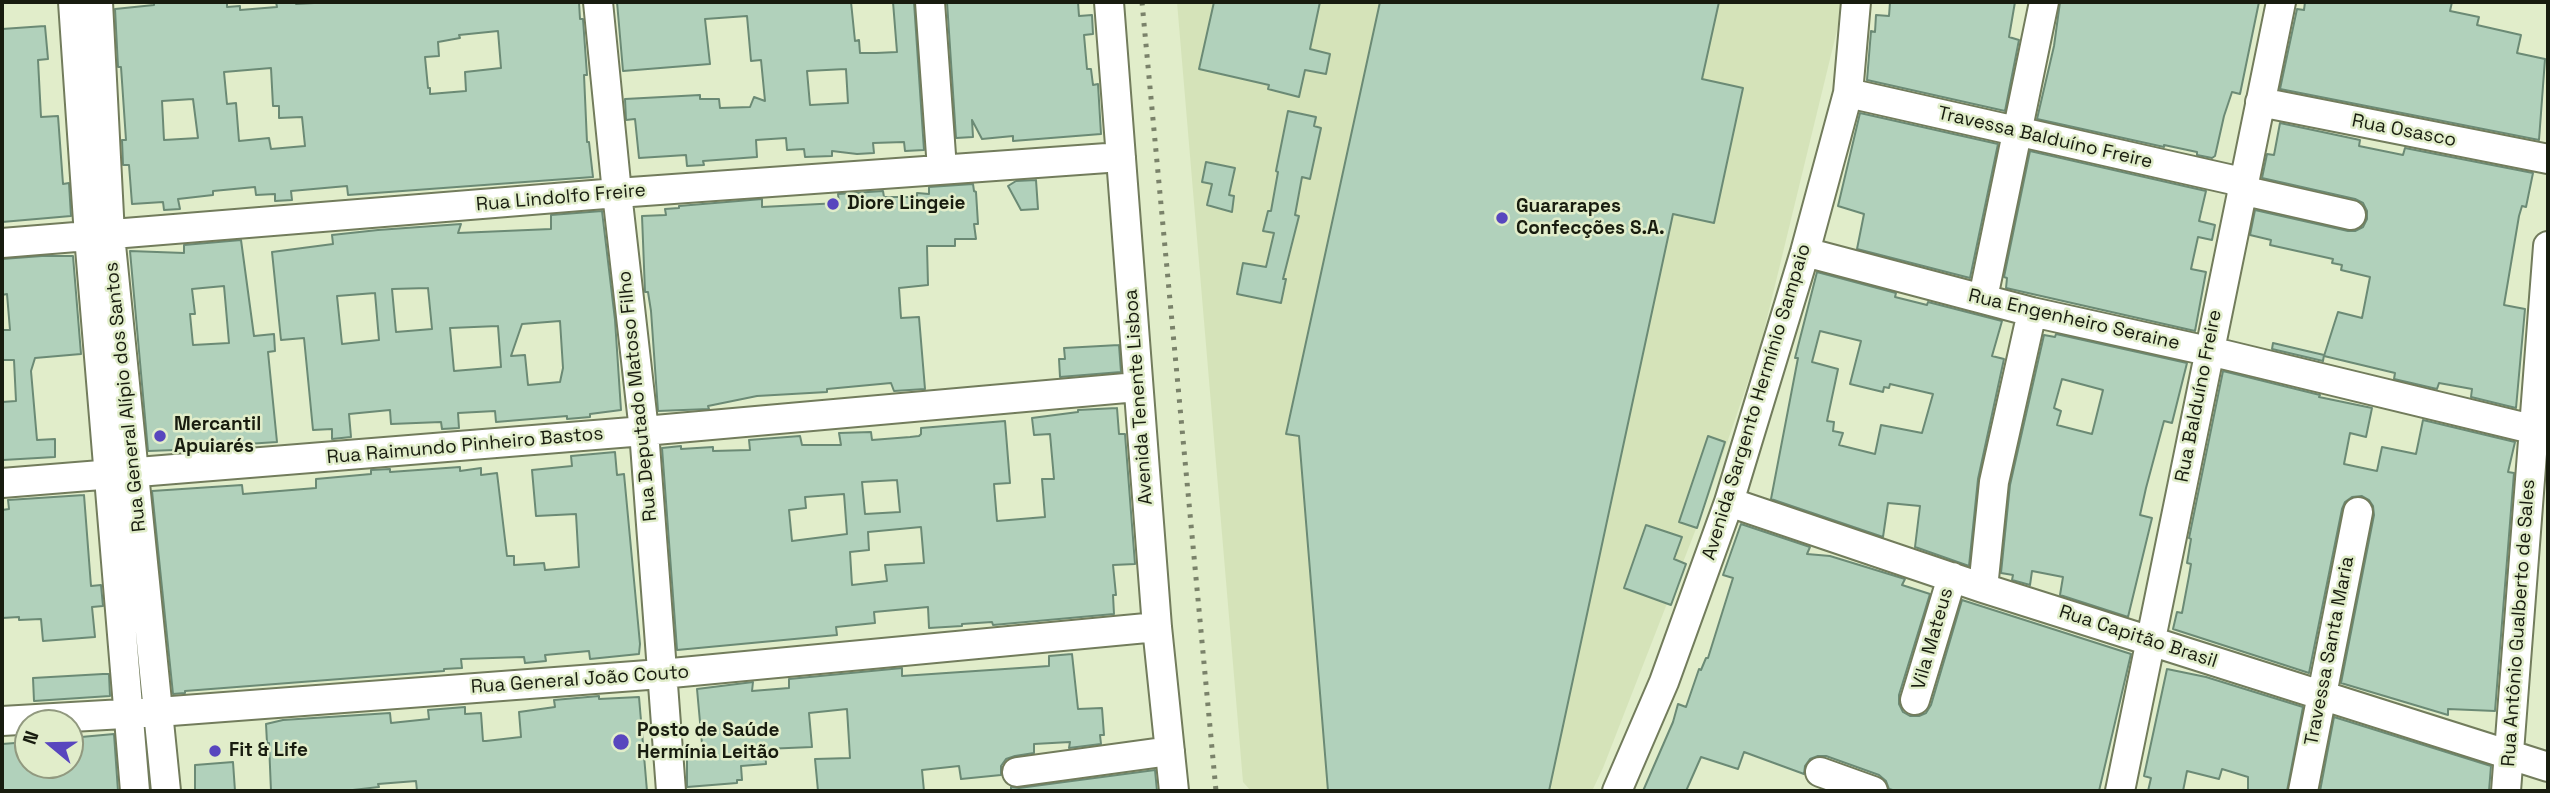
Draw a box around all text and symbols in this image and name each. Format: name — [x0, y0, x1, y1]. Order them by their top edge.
street label: Travessa Balduíno Freire — [1935, 102, 2155, 174]
street label: Rua Osasco — [2350, 110, 2458, 152]
street label: Rua Lindolfo Freire — [475, 179, 647, 217]
place label: Diore Lingeie — [847, 193, 965, 215]
marker: Diore Lingeie — [825, 196, 841, 212]
place label: Guararapes Confecções S.A. — [1516, 196, 1665, 240]
marker: Guararapes Confecções S.A. — [1494, 210, 1510, 226]
street label: Avenida Sargento Hermínio Sampaio — [1698, 241, 1816, 563]
street label: Rua General Alípio dos Santos — [100, 261, 152, 533]
street label: Rua Deputado Matoso Filho — [614, 270, 662, 522]
street label: Rua Engenheiro Seraine — [1966, 285, 2182, 355]
street label: Avenida Tenente Lisboa — [1120, 288, 1158, 506]
street label: Rua Balduíno Freire — [2171, 308, 2227, 484]
place label: Mercantil Apuiarés — [174, 414, 261, 458]
street label: Rua Raimundo Pinheiro Bastos — [326, 423, 604, 469]
marker: Mercantil Apuiarés — [152, 428, 168, 444]
street label: Rua Antônio Gualberto de Sales — [2498, 478, 2540, 768]
street label: Travessa Santa Maria — [2300, 554, 2360, 748]
street label: Vila Mateus — [1908, 585, 1958, 693]
street label: Rua Capitão Brasil — [2056, 601, 2220, 673]
street label: Rua General João Couto — [470, 661, 690, 699]
north arrow — [14, 709, 84, 779]
place label: Posto de Saúde Hermínia Leitão — [637, 720, 779, 764]
text: N — [17, 728, 44, 748]
marker: Posto de Saúde Hermínia Leitão — [611, 732, 631, 752]
place label: Fit & Life — [229, 740, 308, 762]
marker: Fit & Life — [207, 743, 223, 759]

